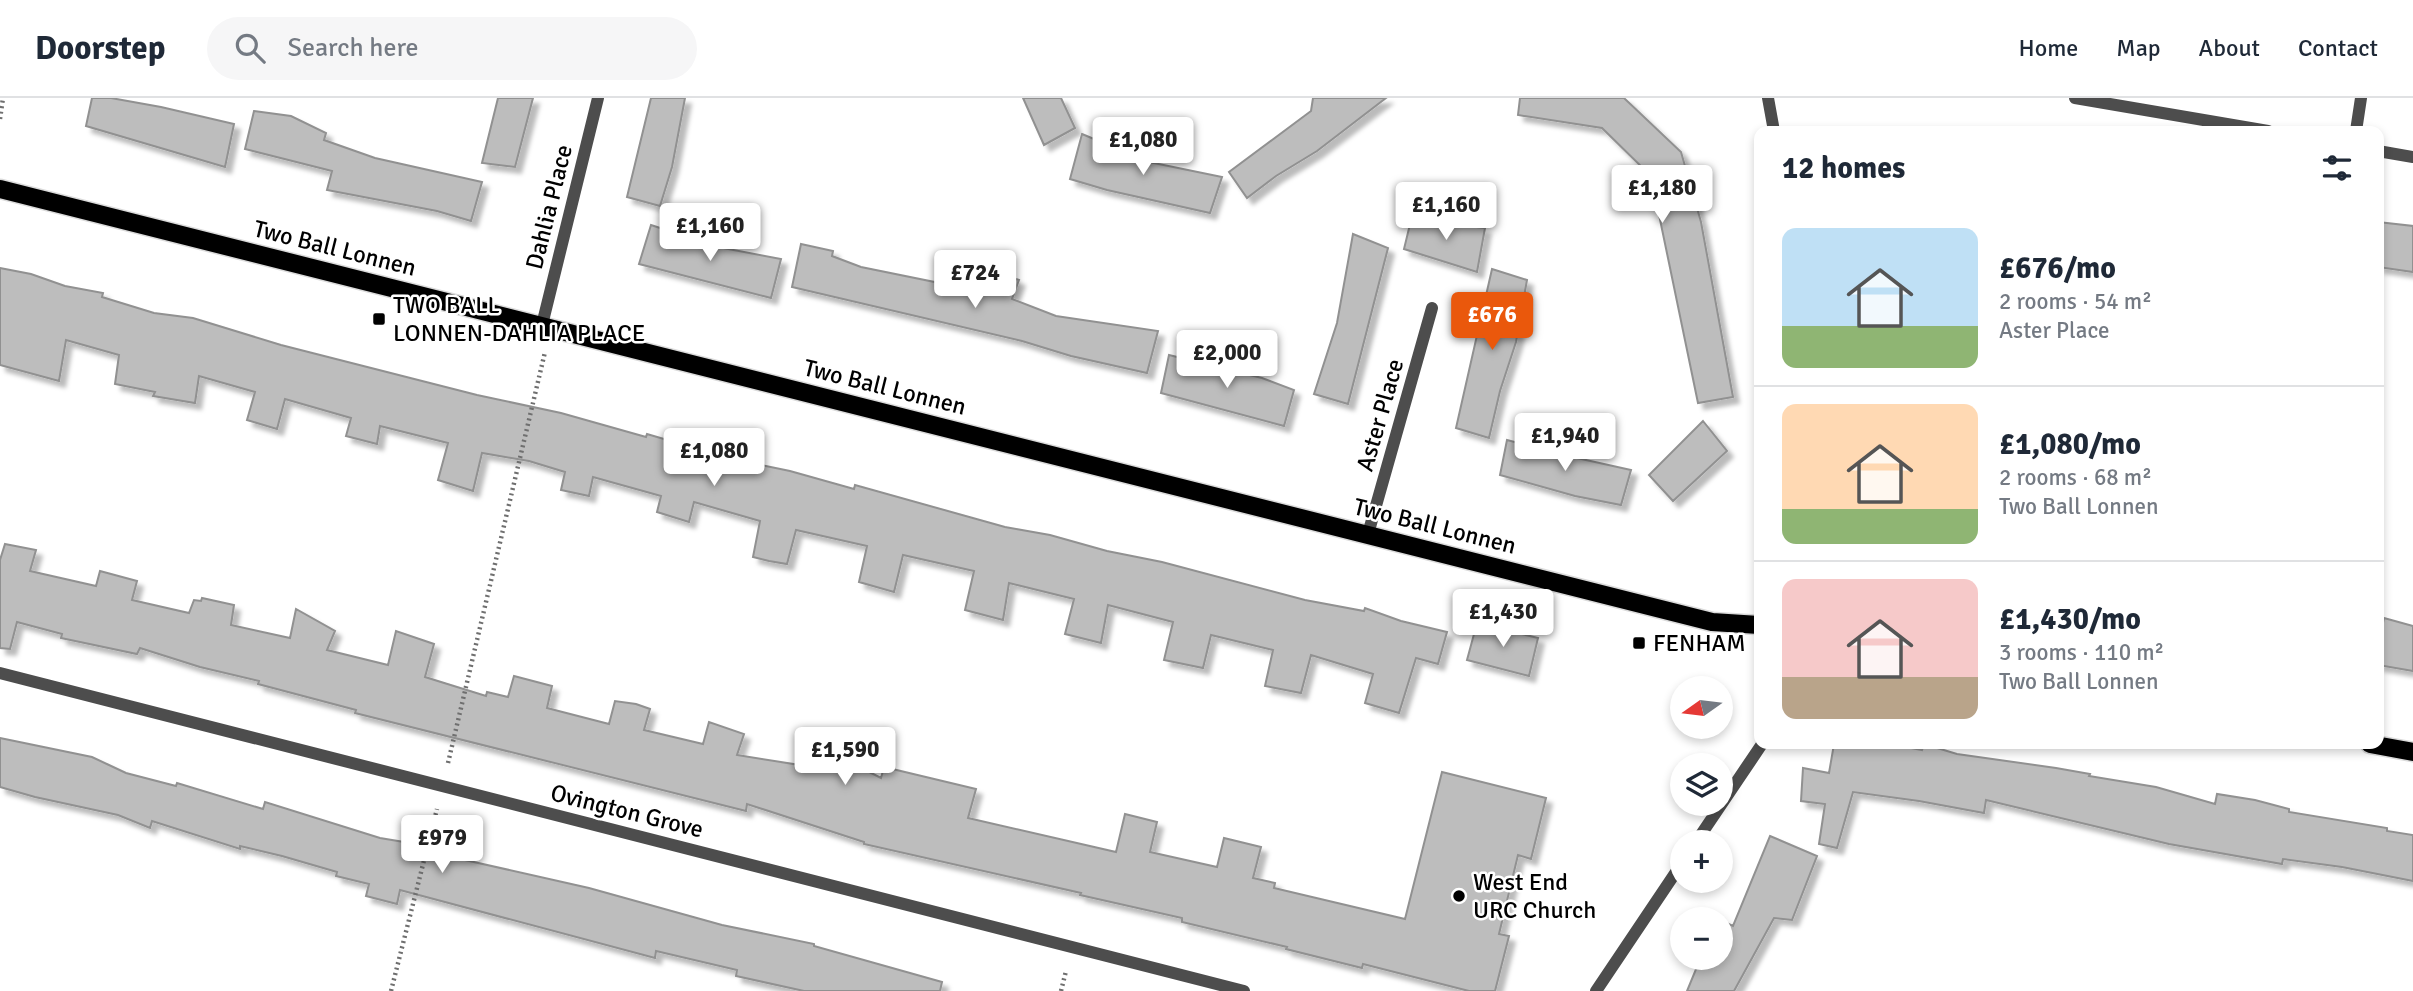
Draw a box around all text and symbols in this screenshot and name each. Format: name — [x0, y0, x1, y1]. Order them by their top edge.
search box — [207, 17, 697, 80]
text: Doorstep — [35, 28, 165, 69]
icon: search — [231, 29, 269, 67]
text: Search here — [287, 32, 419, 64]
text: Home — [2018, 33, 2078, 63]
text: Map — [2116, 33, 2161, 63]
text: About — [2199, 33, 2260, 63]
text: Contact — [2298, 33, 2378, 63]
pin: £1,080 — [1086, 118, 1200, 177]
text: £1,080 — [1109, 125, 1177, 154]
street label: Dahlia Place — [519, 142, 579, 272]
icon: filters — [2318, 149, 2356, 187]
text: 12 homes — [1782, 150, 1905, 187]
pin: £1,180 — [1605, 166, 1719, 225]
text: £1,180 — [1628, 173, 1696, 202]
pin: £1,160 — [1389, 183, 1503, 242]
text: £1,160 — [1412, 190, 1480, 219]
pin: £1,160 — [653, 204, 767, 263]
text: £1,160 — [676, 211, 744, 240]
street label: Two Ball Lonnen — [251, 213, 419, 283]
pin: £724 — [934, 250, 1016, 310]
text: £676/mo — [1999, 250, 2116, 287]
icon: home — [1838, 256, 1922, 340]
text: £724 — [950, 258, 1000, 287]
text: 2 rooms · 54 m² — [1999, 287, 2152, 316]
place label: TWO BALL LONNEN-DAHLIA PLACE — [393, 290, 645, 348]
pin: £676 — [1451, 292, 1533, 352]
text: £676 — [1467, 300, 1517, 329]
marker: TWO BALL LONNEN-DAHLIA PLACE — [371, 311, 387, 327]
text: Aster Place — [1999, 316, 2110, 345]
pin: £2,000 — [1170, 330, 1284, 390]
text: £2,000 — [1193, 338, 1261, 367]
street label: Two Ball Lonnen — [801, 352, 969, 422]
street label: Aster Place — [1350, 355, 1410, 475]
pin: £1,940 — [1508, 414, 1622, 473]
text: £1,940 — [1531, 421, 1599, 450]
text: £1,080/mo — [1999, 426, 2141, 463]
pin: £1,080 — [657, 428, 771, 488]
icon: home — [1838, 432, 1922, 516]
text: £1,080 — [680, 436, 748, 465]
text: 2 rooms · 68 m² — [1999, 463, 2152, 492]
street label: Two Ball Lonnen — [1351, 491, 1519, 561]
text: Two Ball Lonnen — [1999, 492, 2158, 521]
pin: £1,430 — [1446, 589, 1560, 649]
text: £1,430 — [1469, 597, 1537, 626]
text: £1,430/mo — [1999, 601, 2141, 638]
icon: home — [1838, 607, 1922, 691]
place label: FENHAM — [1653, 628, 1746, 658]
marker: FENHAM — [1631, 635, 1647, 651]
text: 3 rooms · 110 m² — [1999, 638, 2164, 667]
text: Two Ball Lonnen — [1999, 667, 2158, 696]
north arrow — [1670, 676, 1732, 738]
map controls — [1670, 676, 1733, 970]
pin: £1,590 — [788, 728, 902, 787]
text: £1,590 — [811, 735, 879, 764]
button: layers — [1670, 753, 1733, 816]
street label: Ovington Grove — [548, 778, 706, 844]
pin: £979 — [401, 816, 483, 875]
text: £979 — [417, 823, 467, 852]
button: + — [1670, 830, 1733, 893]
place label: West End URC Church — [1473, 867, 1596, 925]
marker: West End URC Church — [1451, 888, 1467, 904]
button: − — [1670, 907, 1733, 970]

